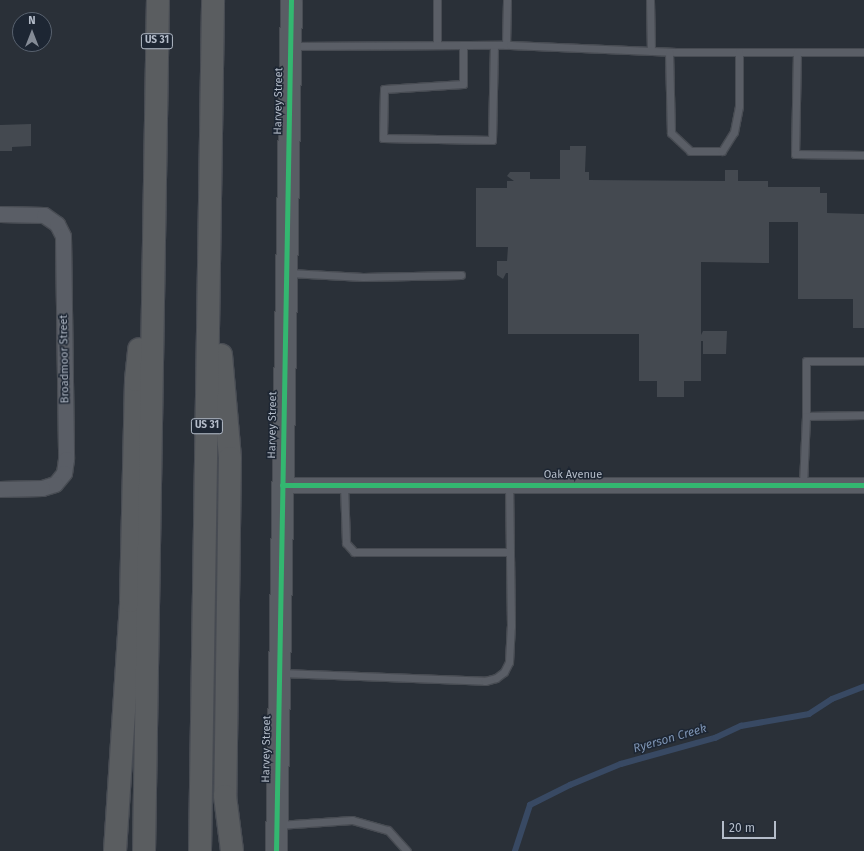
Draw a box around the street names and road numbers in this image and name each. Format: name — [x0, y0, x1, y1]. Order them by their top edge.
road number: US 31 — [140, 33, 174, 49]
street label: Harvey Street — [272, 67, 286, 135]
street label: Broadmoor Street — [58, 315, 72, 403]
street label: Harvey Street — [266, 391, 280, 459]
road number: US 31 — [190, 418, 224, 434]
street label: Oak Avenue — [544, 468, 602, 482]
street label: Harvey Street — [260, 715, 274, 783]

